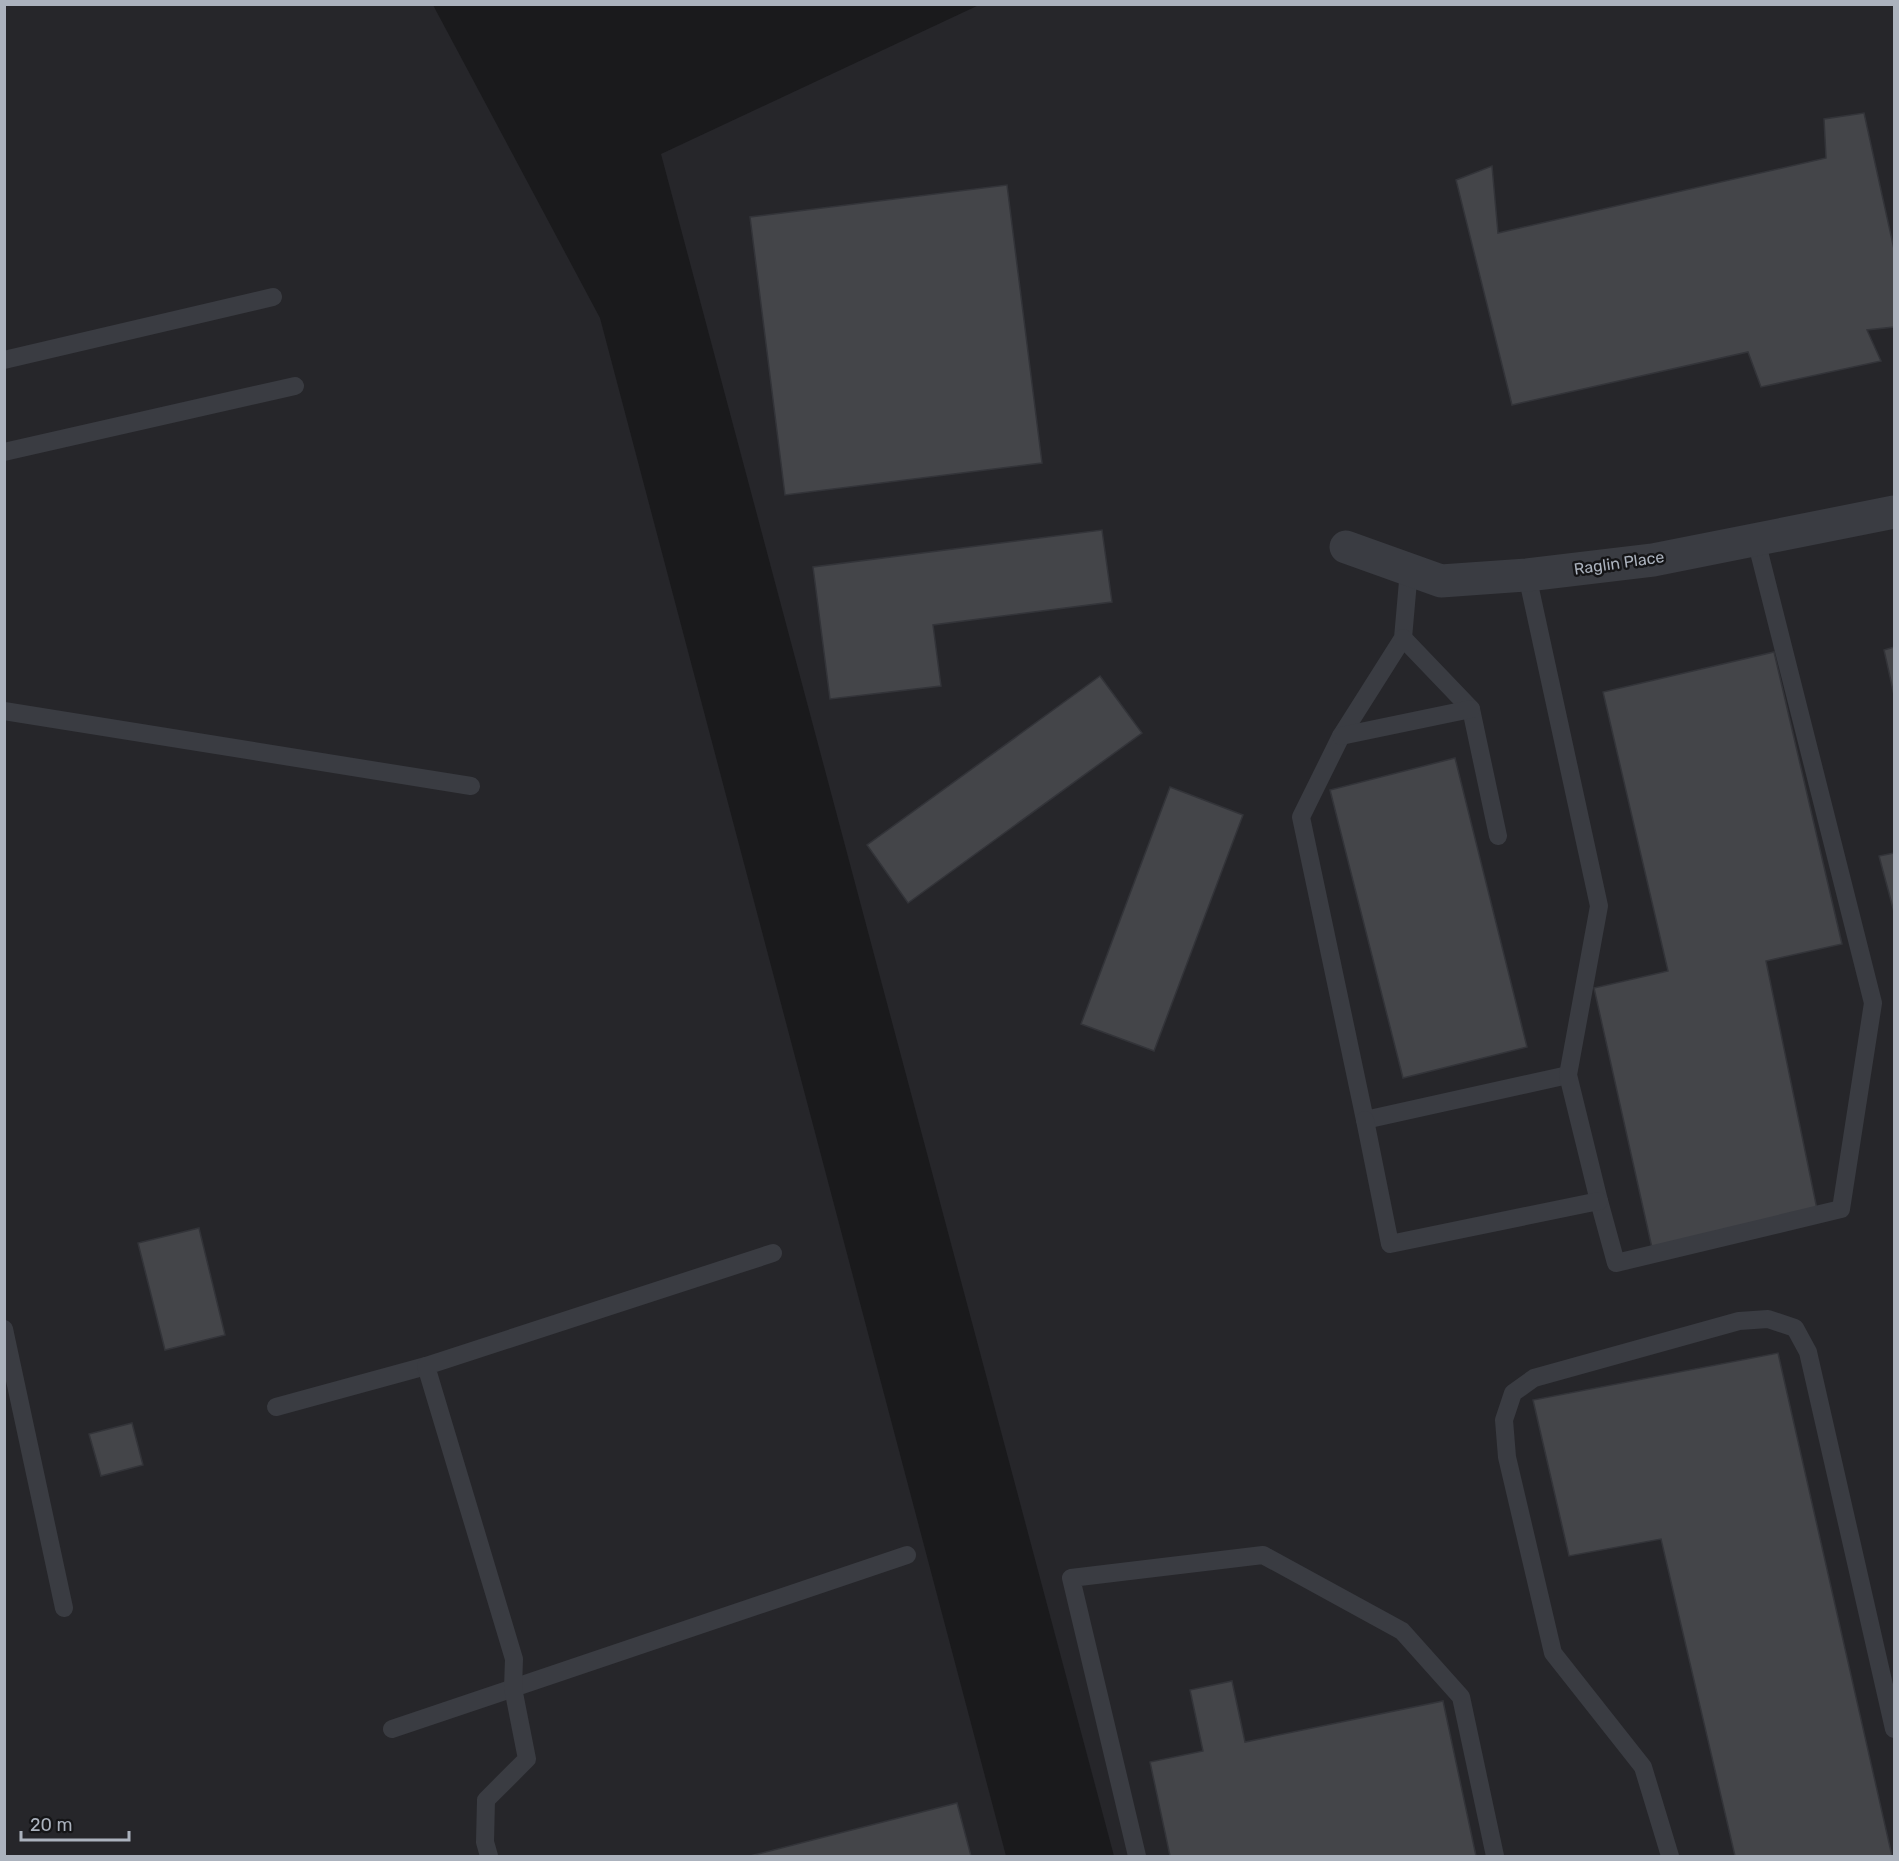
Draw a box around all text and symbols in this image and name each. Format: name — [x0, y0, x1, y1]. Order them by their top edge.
street label: Raglin Place — [1573, 547, 1665, 579]
scale bar — [21, 1804, 129, 1842]
text: 20 m — [30, 1814, 72, 1836]

